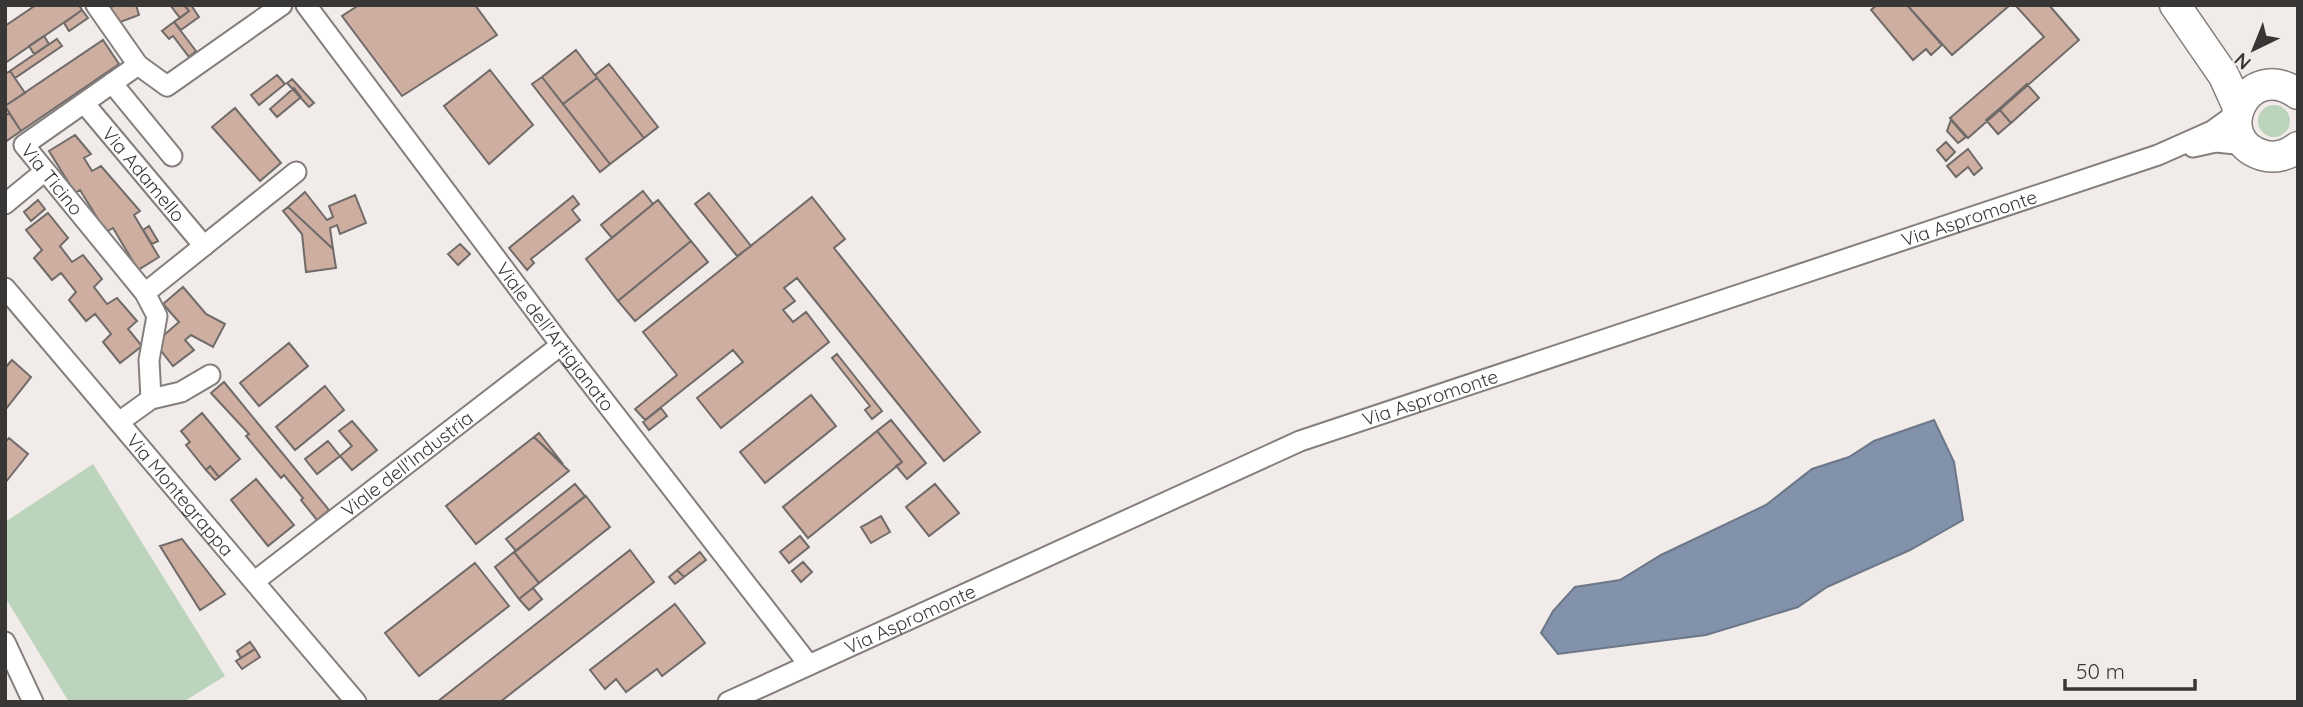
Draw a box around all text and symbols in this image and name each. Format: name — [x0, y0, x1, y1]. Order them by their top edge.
north arrow — [2219, 14, 2289, 84]
text: N — [2229, 48, 2256, 75]
street label: Via Adamello — [97, 122, 191, 227]
street label: Via Ticino — [16, 139, 88, 220]
street label: Via Aspromonte — [1898, 184, 2040, 252]
street label: Viale dell'Artigianato — [491, 257, 620, 416]
street label: Via Aspromonte — [1359, 364, 1501, 431]
street label: Viale dell'Industria — [336, 405, 478, 522]
street label: Via Montegrappa — [121, 428, 239, 561]
street label: Via Aspromonte — [841, 579, 979, 659]
scale bar — [2065, 648, 2194, 692]
text: 50 m — [2076, 658, 2125, 684]

